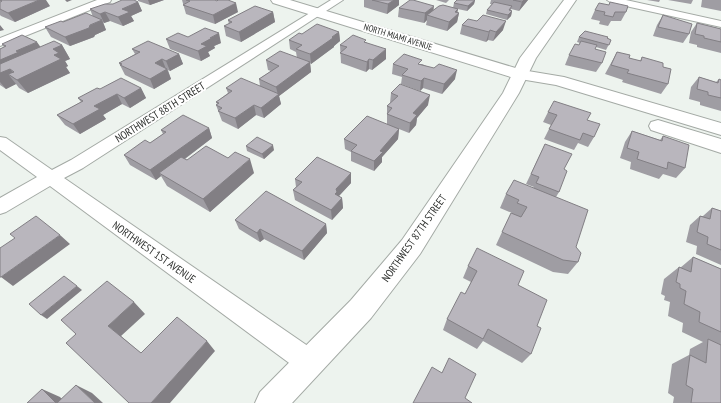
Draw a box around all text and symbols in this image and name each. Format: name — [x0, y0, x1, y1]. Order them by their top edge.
street label: NORTH MIAMI AVENUE — [362, 21, 434, 52]
street label: NORTHWEST 88TH STREET — [112, 79, 208, 145]
street label: NORTHWEST 87TH STREET — [379, 192, 449, 284]
street label: NORTHWEST 1ST AVENUE — [110, 218, 199, 286]

